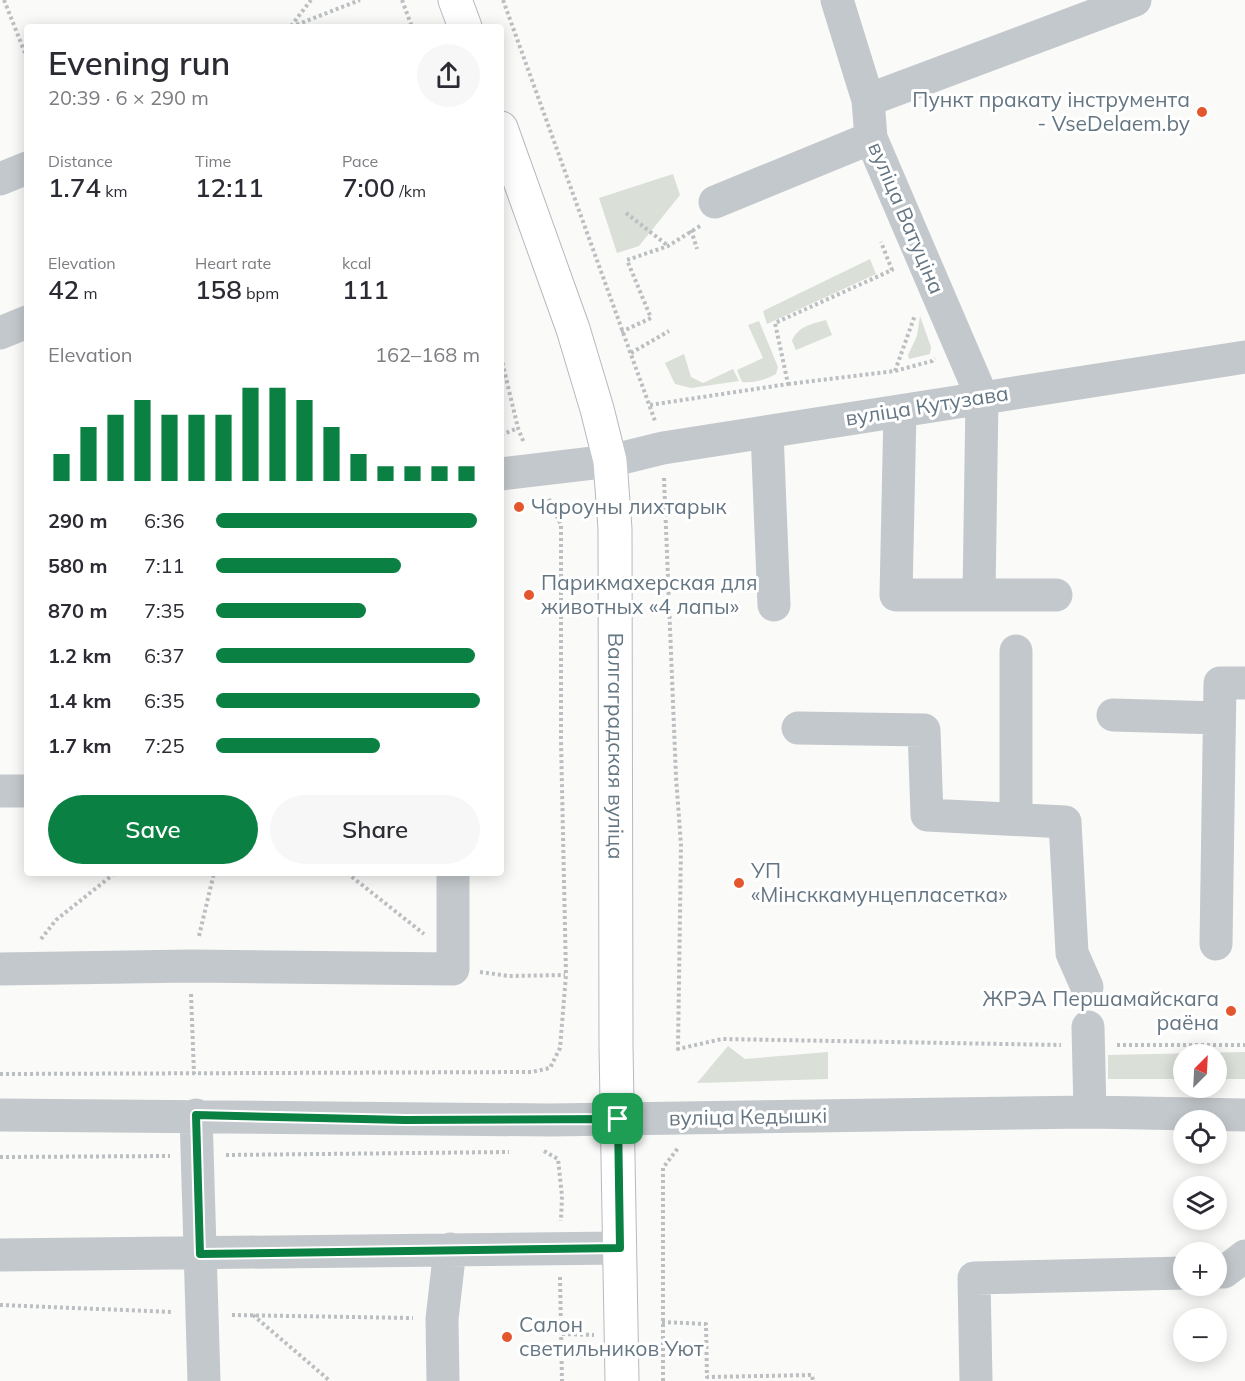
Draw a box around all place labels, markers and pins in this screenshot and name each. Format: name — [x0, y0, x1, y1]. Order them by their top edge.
place label: Пункт пракату інструмента - VseDelaem.by — [912, 86, 1190, 136]
marker: Пункт пракату інструмента - VseDelaem.by — [1195, 105, 1209, 119]
place label: Чароуны лихтарык — [531, 493, 727, 519]
marker: Чароуны лихтарык — [512, 500, 526, 514]
place label: Парикмахерская для животных «4 лапы» — [541, 569, 757, 619]
marker: Парикмахерская для животных «4 лапы» — [522, 588, 536, 602]
place label: УП «Мінсккамунцепласетка» — [750, 857, 1008, 907]
marker: УП «Мінсккамунцепласетка» — [732, 876, 746, 890]
place label: ЖРЭА Першамайскага раёна — [983, 985, 1219, 1035]
marker: ЖРЭА Першамайскага раёна — [1224, 1004, 1238, 1018]
pin — [592, 1093, 643, 1144]
place label: Салон светильников Уют — [519, 1311, 704, 1361]
marker: Салон светильников Уют — [500, 1330, 514, 1344]

